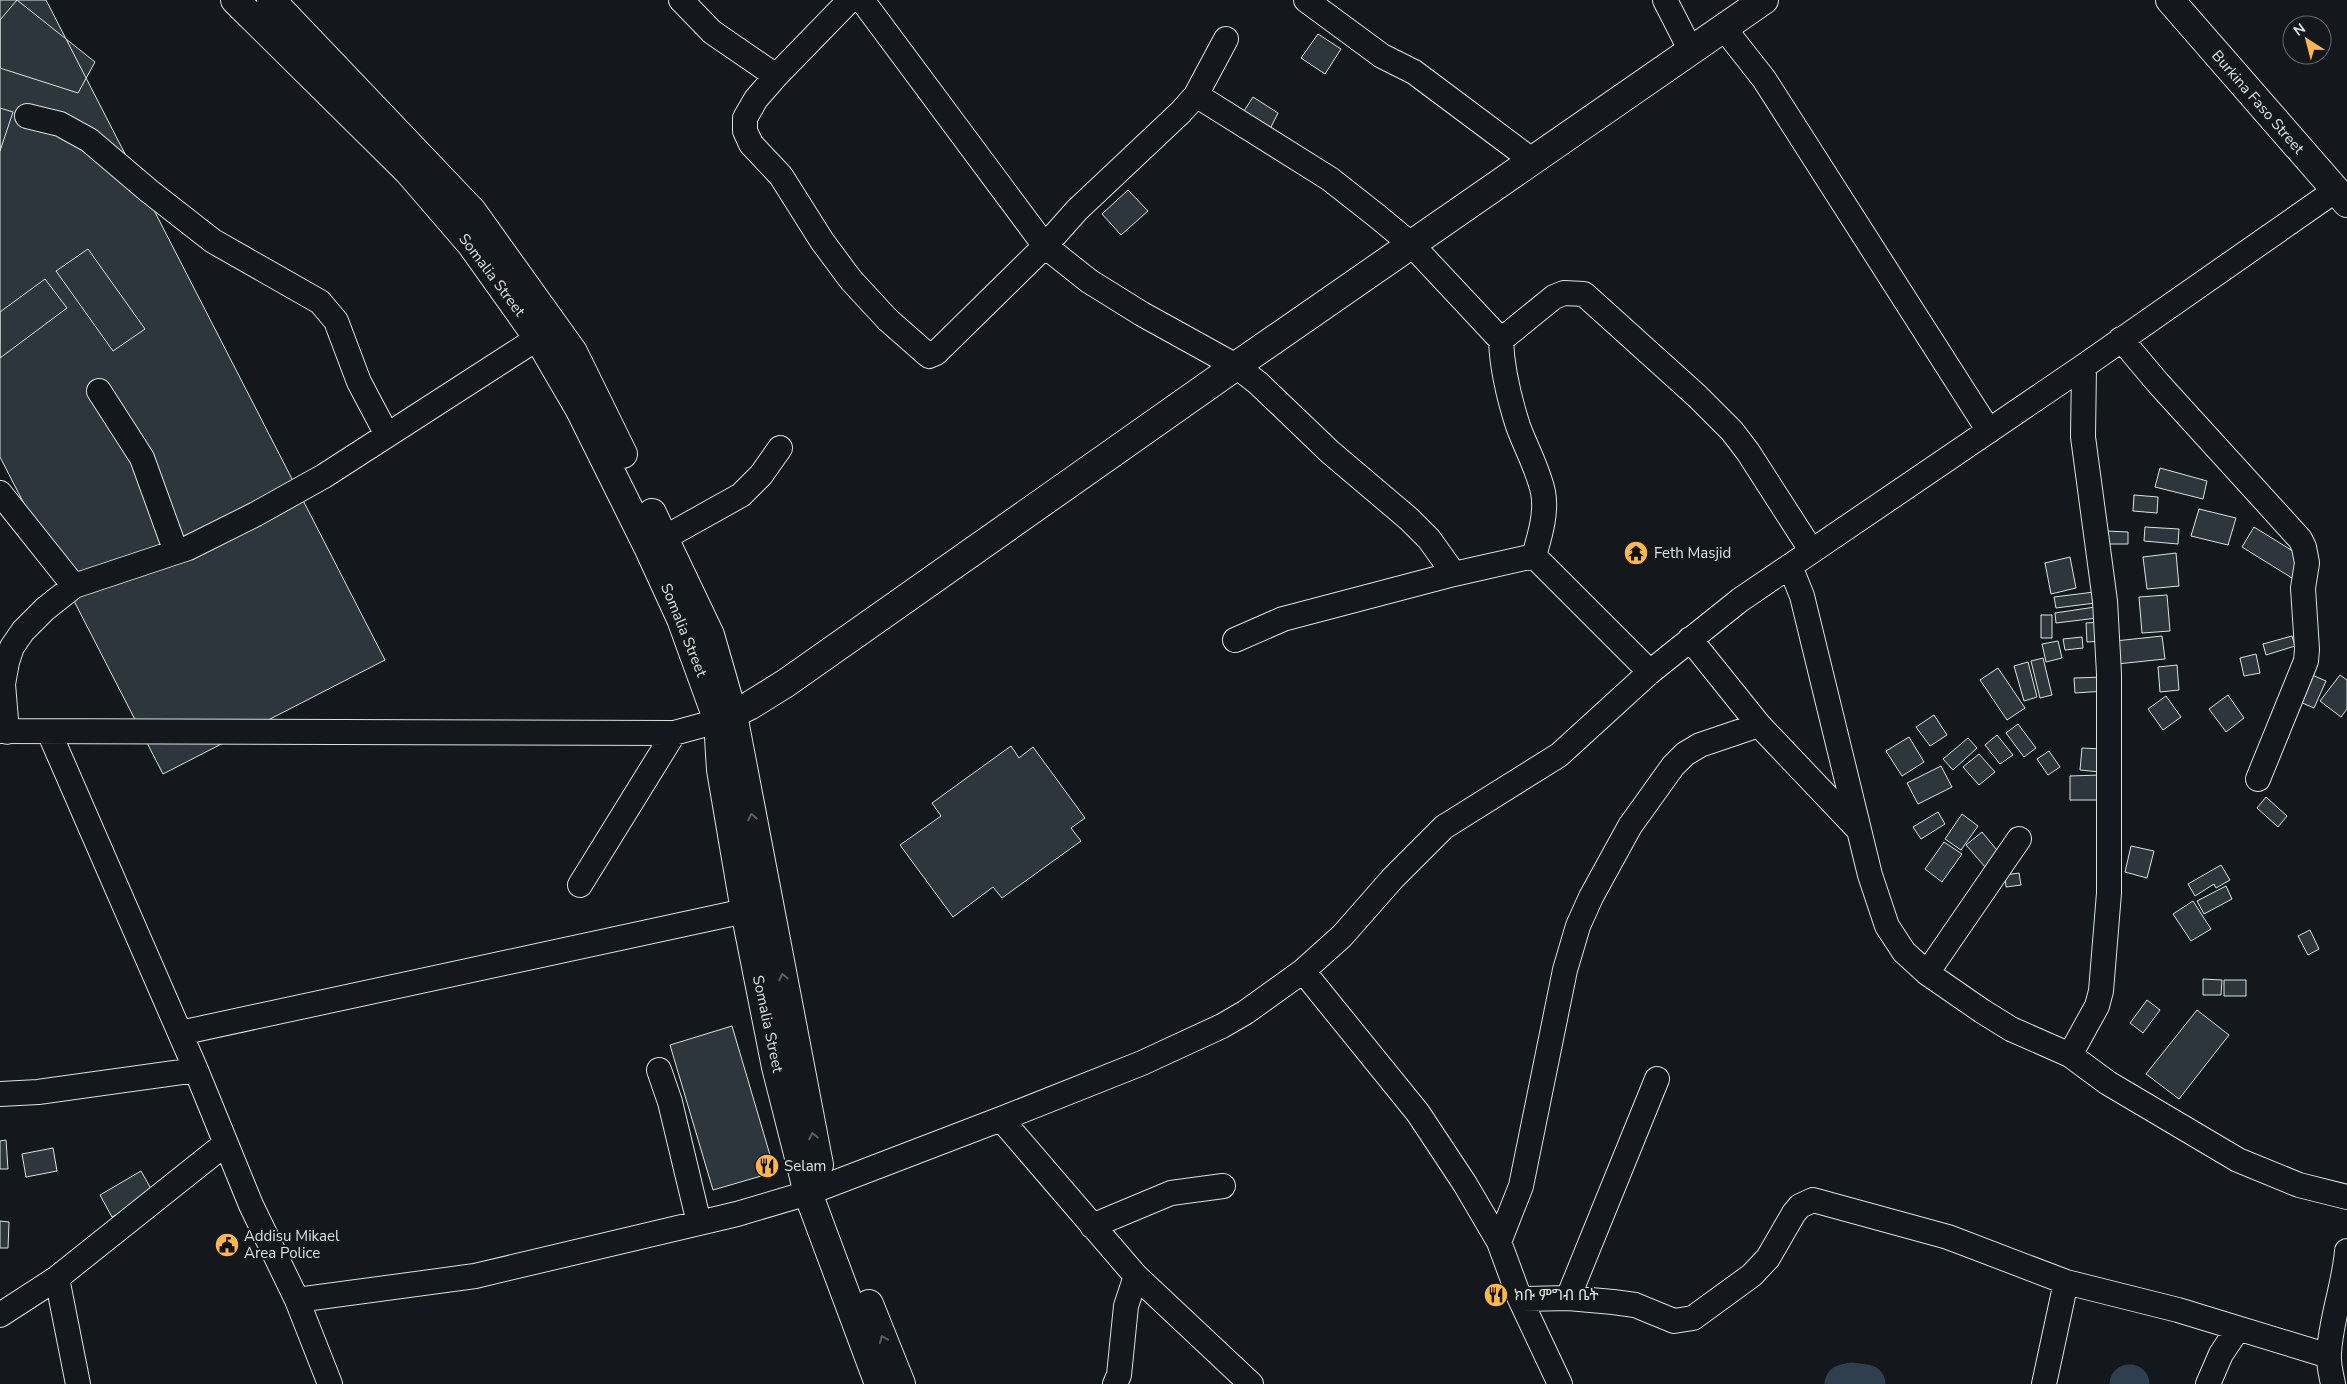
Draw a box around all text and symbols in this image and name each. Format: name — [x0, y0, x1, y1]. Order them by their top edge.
north arrow — [2282, 15, 2332, 65]
text: N — [2290, 19, 2309, 41]
street label: Burkina Faso Street — [2207, 46, 2309, 159]
street label: Somalia Street — [454, 229, 530, 321]
temple icon: Feth Masjid — [1623, 540, 1649, 566]
place label: Feth Masjid — [1654, 543, 1731, 563]
street label: Somalia Street — [656, 580, 712, 680]
one-way arrow — [748, 812, 758, 821]
one-way arrow — [778, 972, 788, 981]
street label: Somalia Street — [748, 973, 788, 1075]
one-way arrow — [808, 1132, 819, 1141]
restaurant icon: Selam — [754, 1153, 780, 1179]
place label: Selam — [784, 1156, 826, 1176]
place label: Addisu Mikael Area Police — [244, 1226, 340, 1263]
public building icon: Addisu Mikael Area Police — [214, 1232, 240, 1258]
restaurant icon: ክቡ ምግብ ቤት — [1483, 1282, 1509, 1308]
place label: ክቡ ምግብ ቤት — [1514, 1285, 1599, 1305]
one-way arrow — [879, 1335, 889, 1344]

